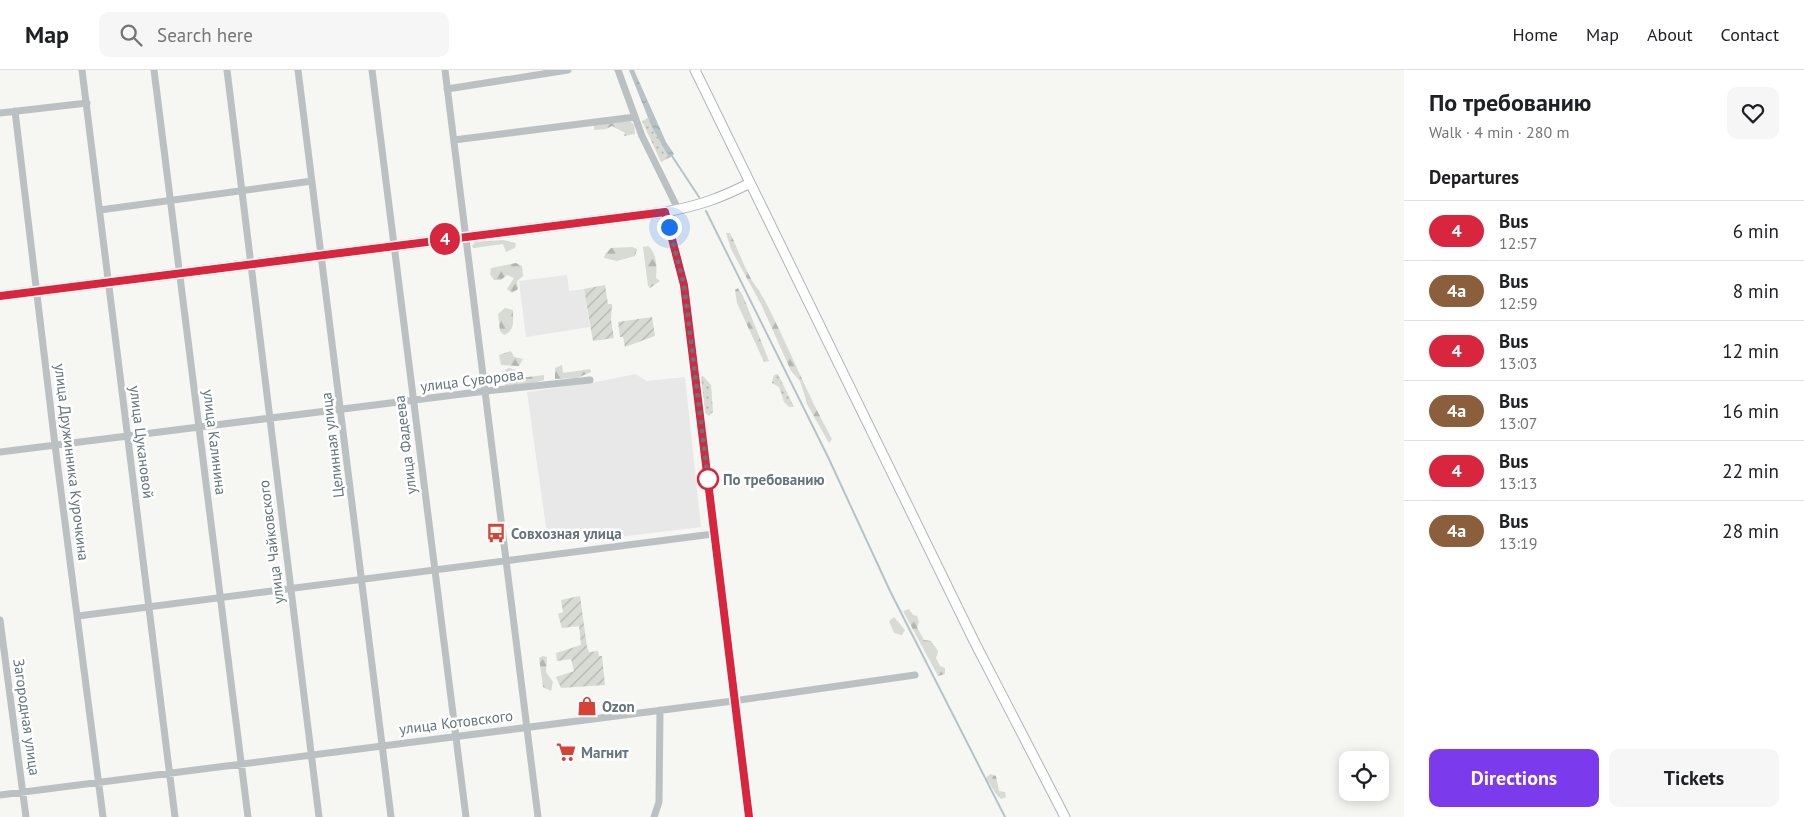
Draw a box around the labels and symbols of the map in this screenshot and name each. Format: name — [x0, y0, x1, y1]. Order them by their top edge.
your location — [657, 215, 682, 240]
line badge: 4 — [429, 223, 461, 255]
street label: улица Дружинника Курочкина — [50, 362, 94, 562]
street label: улица Суворова — [419, 364, 525, 396]
street label: улица Цукановой — [126, 384, 158, 500]
street label: улица Калинина — [199, 388, 231, 496]
street label: Целинная улица — [316, 391, 348, 499]
street label: улица Фадеева — [390, 394, 420, 496]
marker: По требованию — [697, 468, 719, 490]
place label: По требованию — [723, 470, 825, 489]
street label: улица Чайковского — [254, 479, 288, 605]
bus stop icon: Совхозная улица — [485, 522, 507, 544]
place label: Совхозная улица — [511, 524, 622, 543]
street label: Загородная улица — [9, 657, 45, 777]
shop icon: Ozon — [576, 695, 598, 717]
place label: Ozon — [602, 697, 635, 716]
street label: улица Котовского — [398, 706, 514, 738]
supermarket icon: Магнит — [555, 741, 577, 763]
place label: Магнит — [581, 743, 629, 762]

